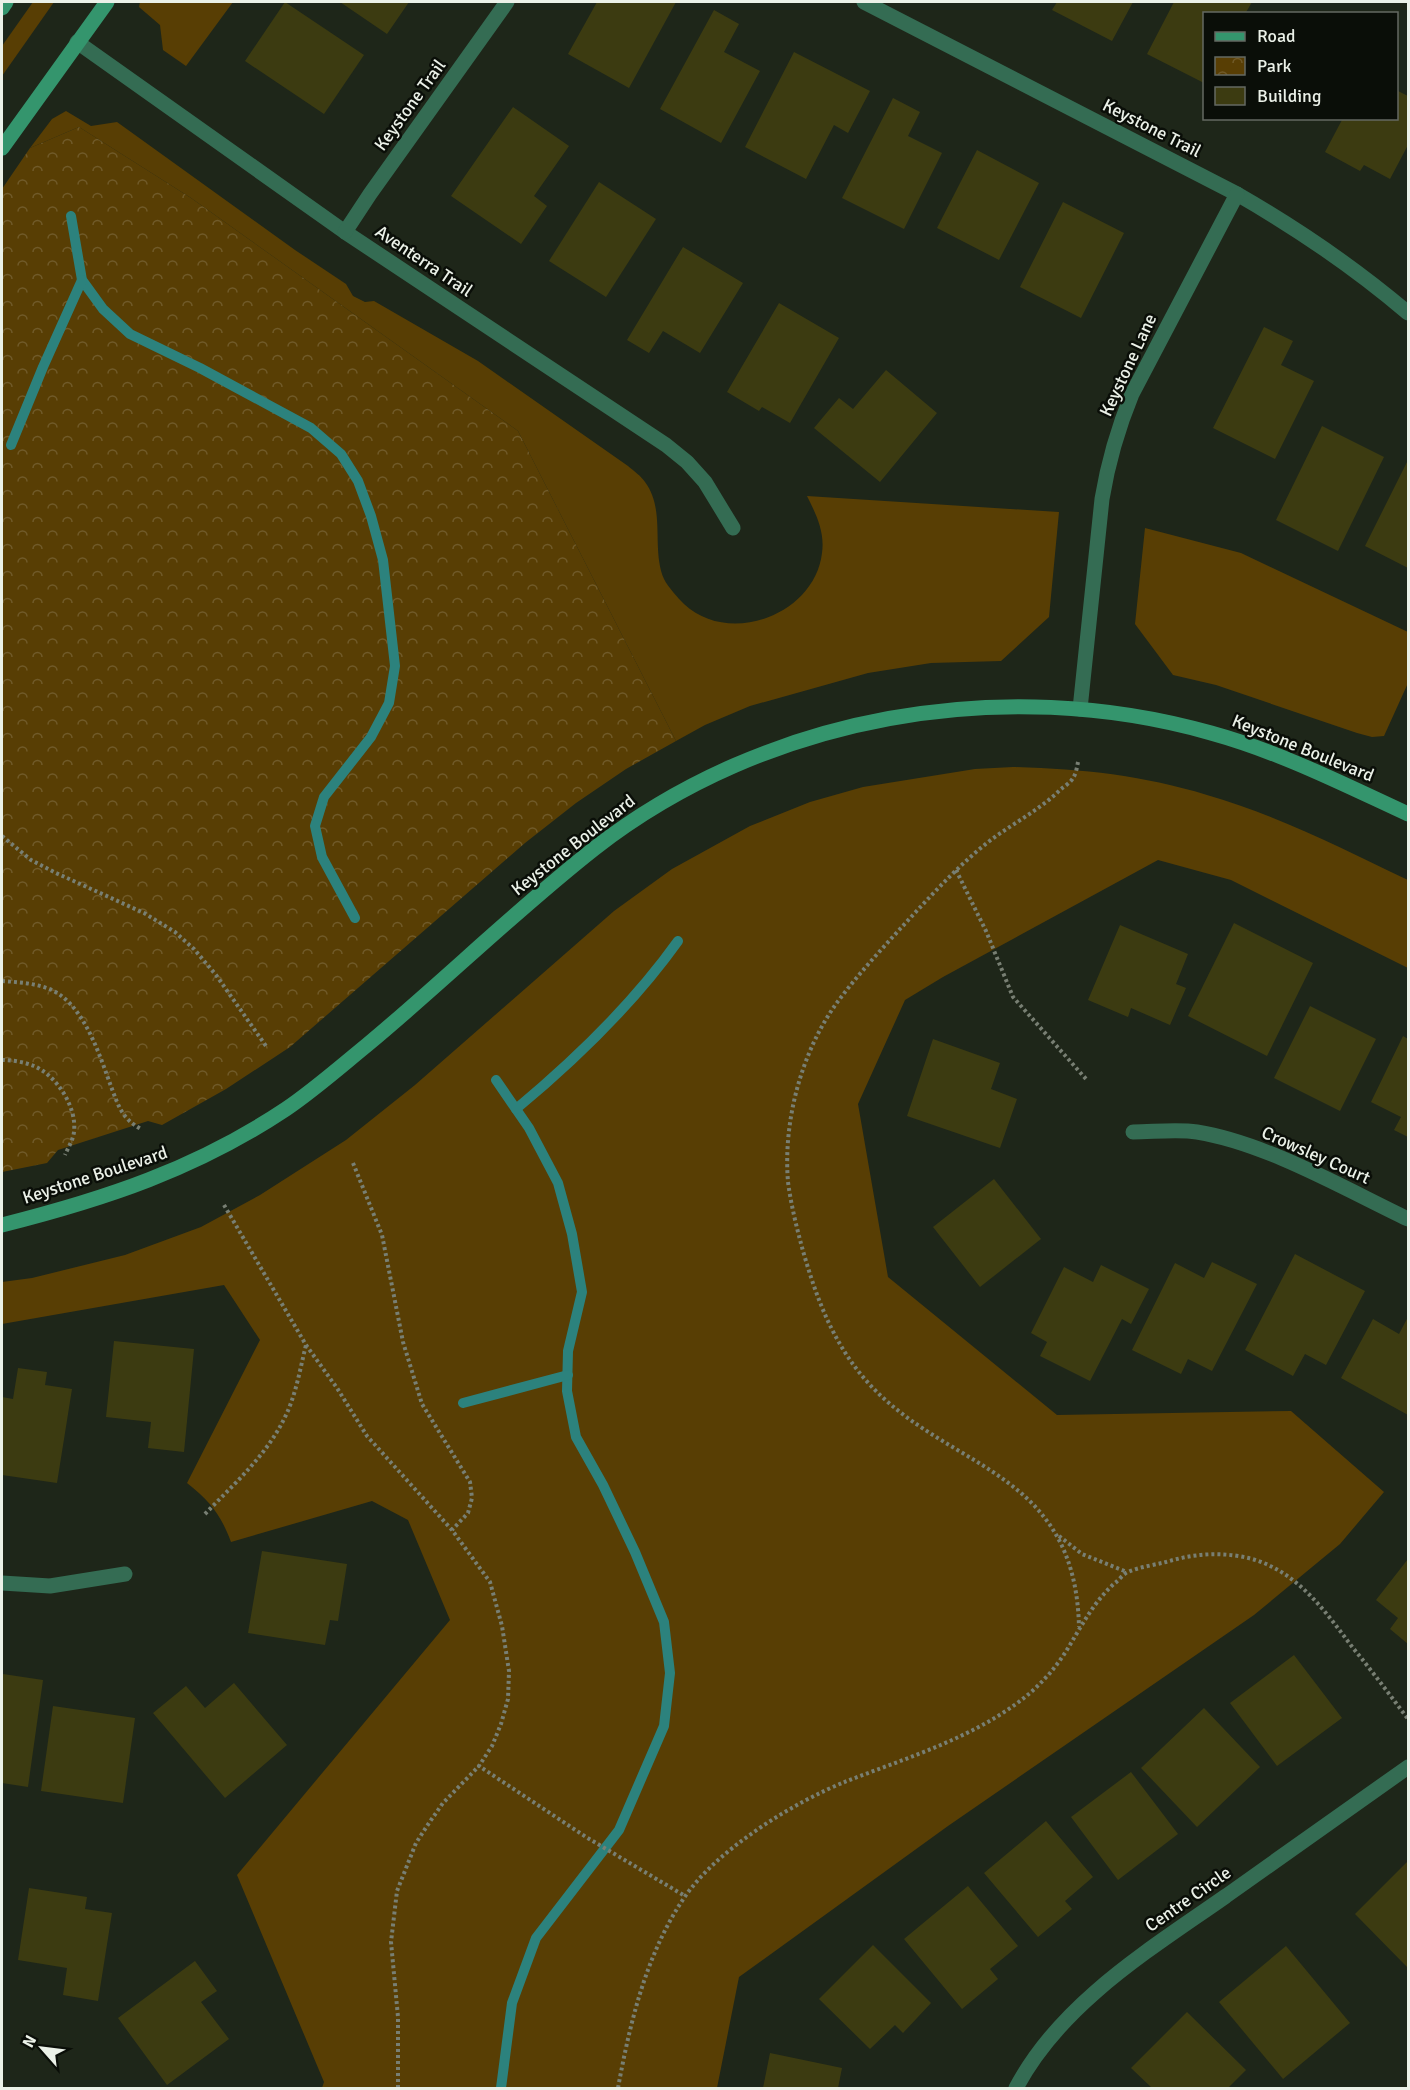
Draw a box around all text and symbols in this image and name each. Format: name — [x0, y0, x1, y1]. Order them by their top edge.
legend — [1203, 12, 1398, 120]
text: Road — [1257, 25, 1296, 47]
street label: Keystone Trail — [369, 55, 451, 155]
text: Park — [1257, 55, 1292, 77]
text: Building — [1257, 85, 1321, 107]
street label: Keystone Trail — [1099, 94, 1205, 162]
street label: Aventerra Trail — [371, 220, 477, 302]
street label: Keystone Lane — [1095, 310, 1161, 420]
street label: Keystone Boulevard — [1229, 710, 1377, 786]
street label: Keystone Boulevard — [507, 790, 639, 900]
street label: Crowsley Court — [1258, 1121, 1374, 1189]
street label: Keystone Boulevard — [20, 1141, 170, 1209]
street label: Centre Circle — [1141, 1861, 1235, 1937]
north arrow — [12, 2018, 72, 2078]
text: N — [18, 2032, 41, 2051]

